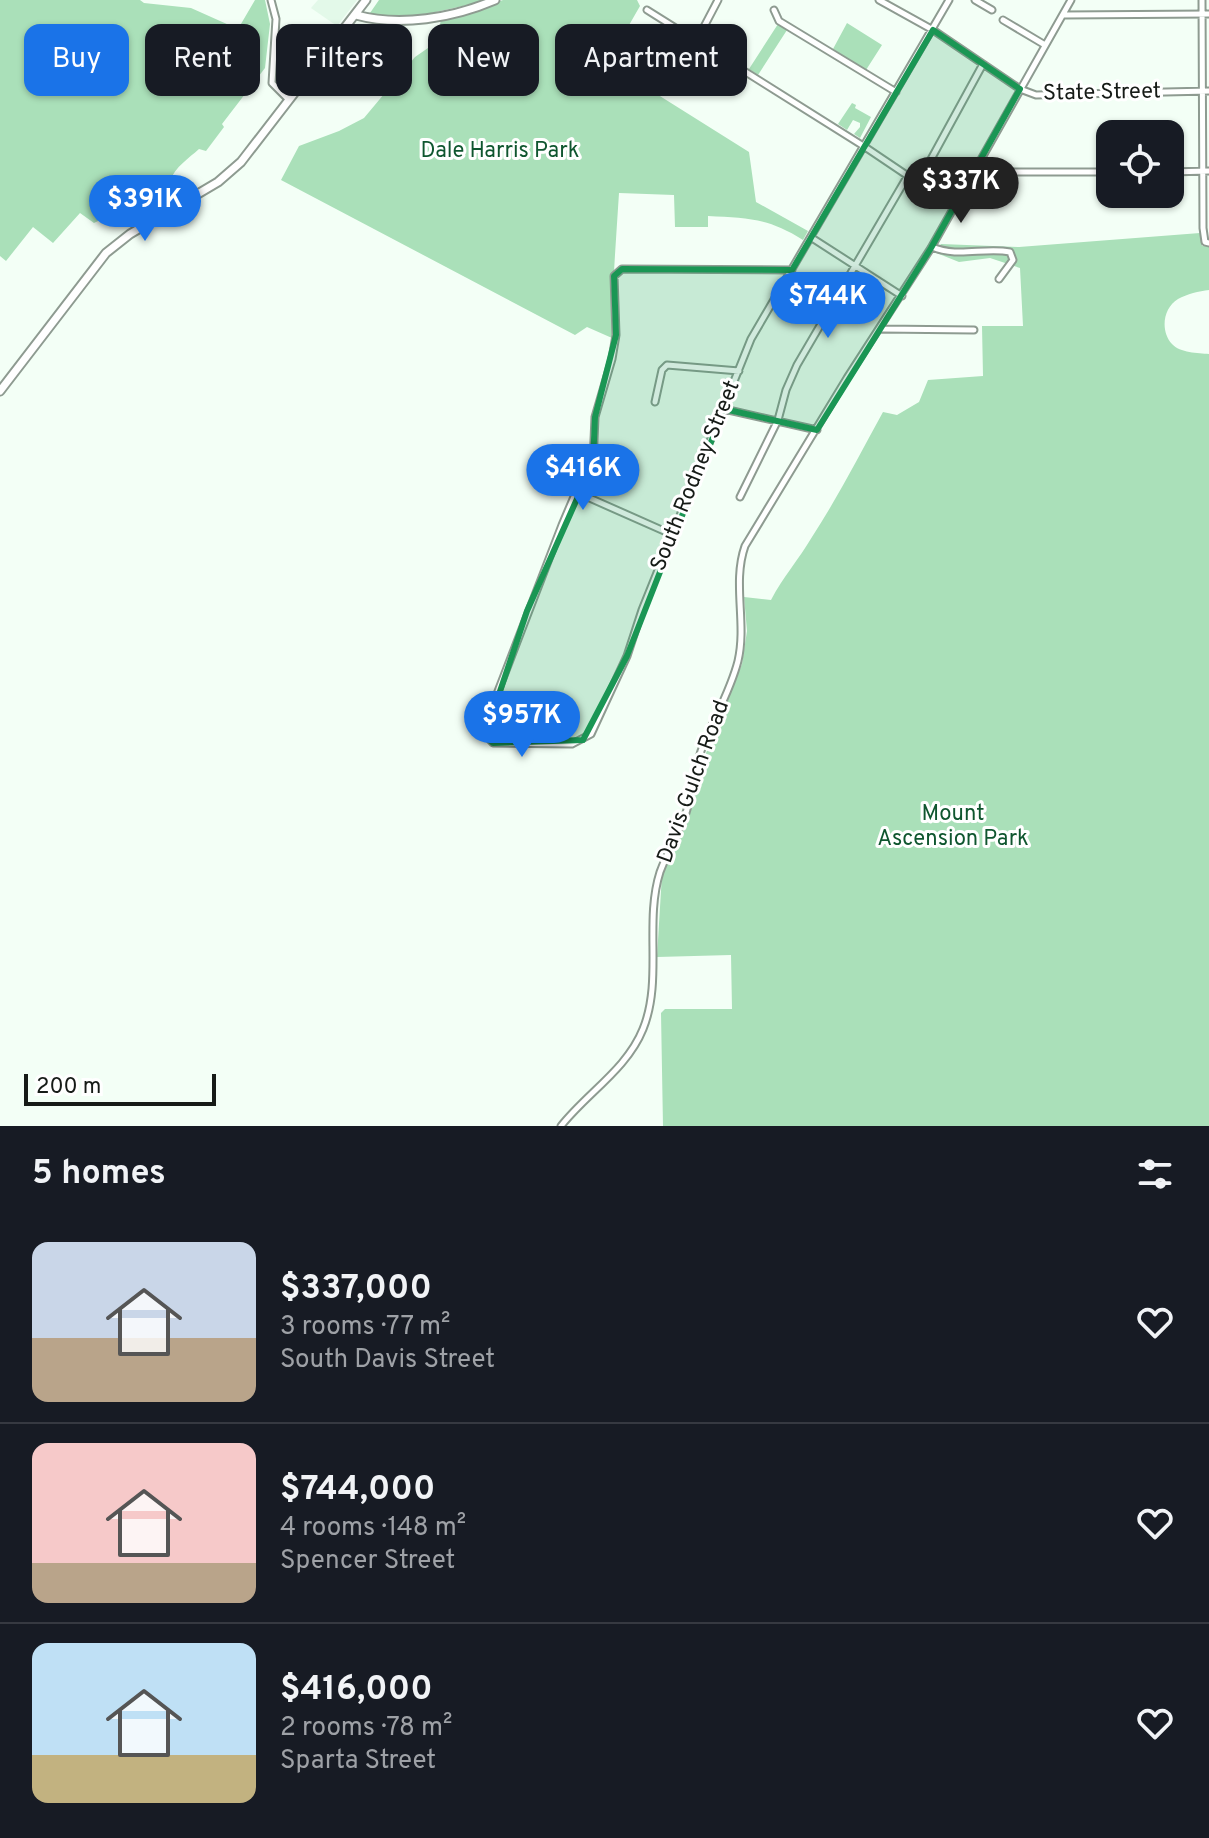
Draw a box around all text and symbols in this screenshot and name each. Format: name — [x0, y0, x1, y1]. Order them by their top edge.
chip: Buy — [24, 24, 129, 96]
chip: Rent — [145, 24, 260, 96]
chip: Filters — [276, 24, 412, 96]
chip: New — [428, 24, 539, 96]
chip: Apartment — [555, 24, 747, 96]
street label: State Street — [1043, 78, 1161, 108]
map controls — [1096, 120, 1184, 208]
button: locate — [1096, 120, 1184, 208]
park label: Dale Harris Park — [421, 138, 579, 165]
pin: $337K — [905, 157, 1017, 225]
text: $337K — [922, 166, 1000, 199]
pin: $391K — [89, 175, 201, 243]
text: $391K — [107, 184, 183, 217]
pin: $744K — [772, 272, 884, 340]
text: $744K — [788, 281, 868, 314]
street label: South Rodney Street — [645, 377, 747, 575]
pin: $416K — [527, 444, 639, 512]
text: $416K — [544, 453, 622, 486]
pin: $957K — [466, 691, 578, 759]
street label: Davis Gulch Road — [652, 697, 736, 867]
text: $957K — [482, 700, 562, 733]
park label: Mount Ascension Park — [877, 801, 1029, 853]
scale bar — [24, 1070, 216, 1106]
text: 200 m — [36, 1074, 101, 1101]
icon: filters — [1133, 1152, 1177, 1196]
text: 5 homes — [32, 1153, 166, 1196]
text: $337,000 — [280, 1268, 432, 1311]
icon: home — [96, 1274, 192, 1370]
icon: heart — [1133, 1300, 1177, 1344]
text: 3 rooms · 77 m² — [280, 1311, 450, 1344]
text: South Davis Street — [280, 1344, 495, 1377]
text: $744,000 — [280, 1469, 435, 1512]
icon: home — [96, 1475, 192, 1571]
icon: heart — [1133, 1501, 1177, 1545]
text: 4 rooms · 148 m² — [280, 1512, 466, 1545]
text: Spencer Street — [280, 1545, 455, 1578]
text: $416,000 — [280, 1669, 433, 1712]
icon: home — [96, 1675, 192, 1771]
icon: heart — [1133, 1701, 1177, 1745]
text: 2 rooms · 78 m² — [280, 1712, 452, 1745]
text: Sparta Street — [280, 1745, 436, 1778]

